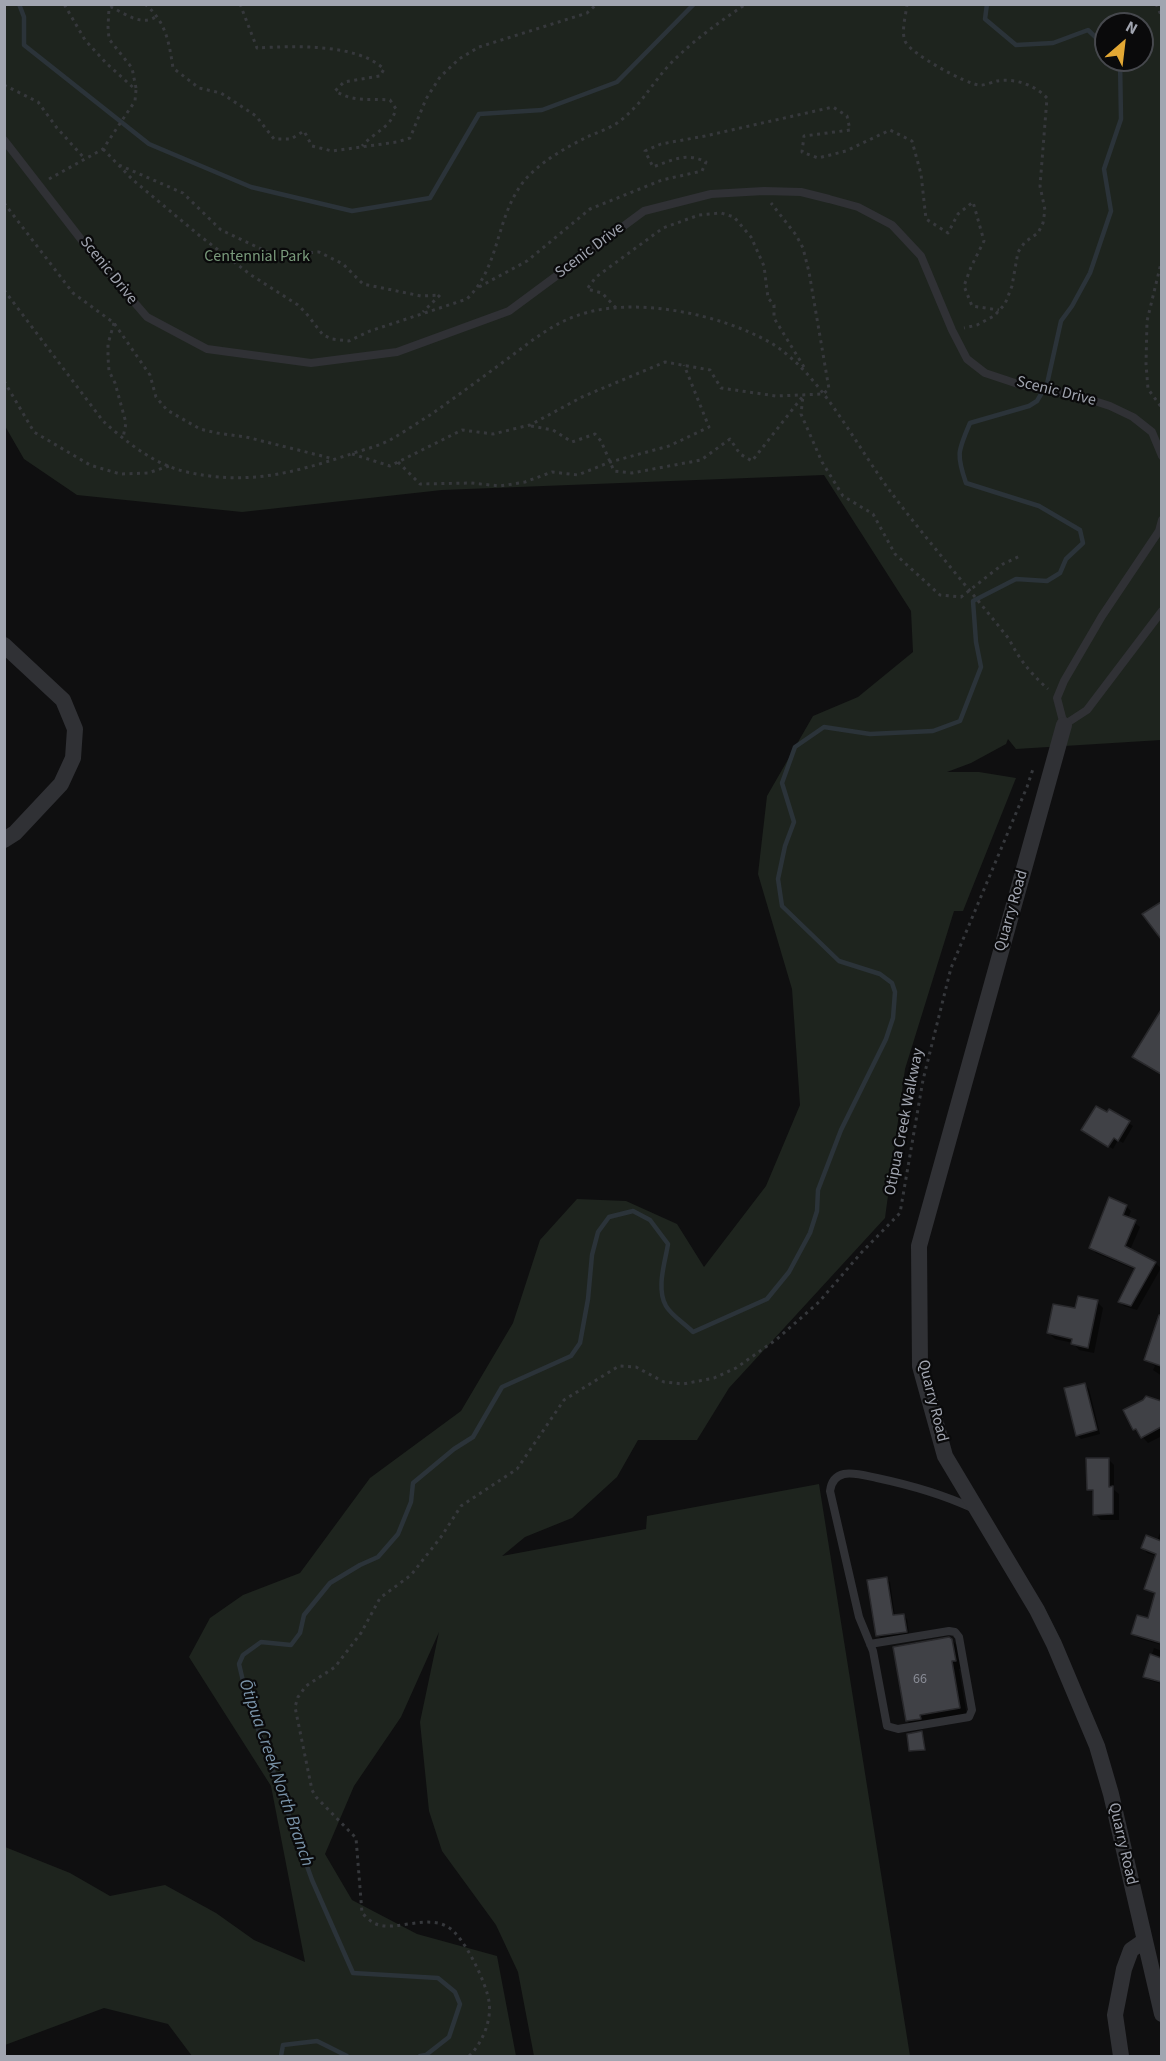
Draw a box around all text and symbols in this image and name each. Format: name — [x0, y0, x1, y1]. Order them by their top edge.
north arrow — [1094, 12, 1154, 72]
text: N — [1122, 16, 1141, 40]
street label: Scenic Drive — [552, 219, 628, 283]
street label: Scenic Drive — [75, 233, 141, 309]
park label: Centennial Park — [204, 247, 310, 267]
street label: Scenic Drive — [1014, 373, 1098, 411]
street label: Quarry Road — [991, 868, 1033, 954]
street label: Otipua Creek Walkway — [881, 1047, 929, 1197]
street label: Quarry Road — [913, 1358, 951, 1444]
house number: 66 — [913, 1672, 927, 1688]
water label: Ōtipua Creek North Branch — [233, 1676, 317, 1870]
street label: Quarry Road — [1103, 1801, 1141, 1887]

